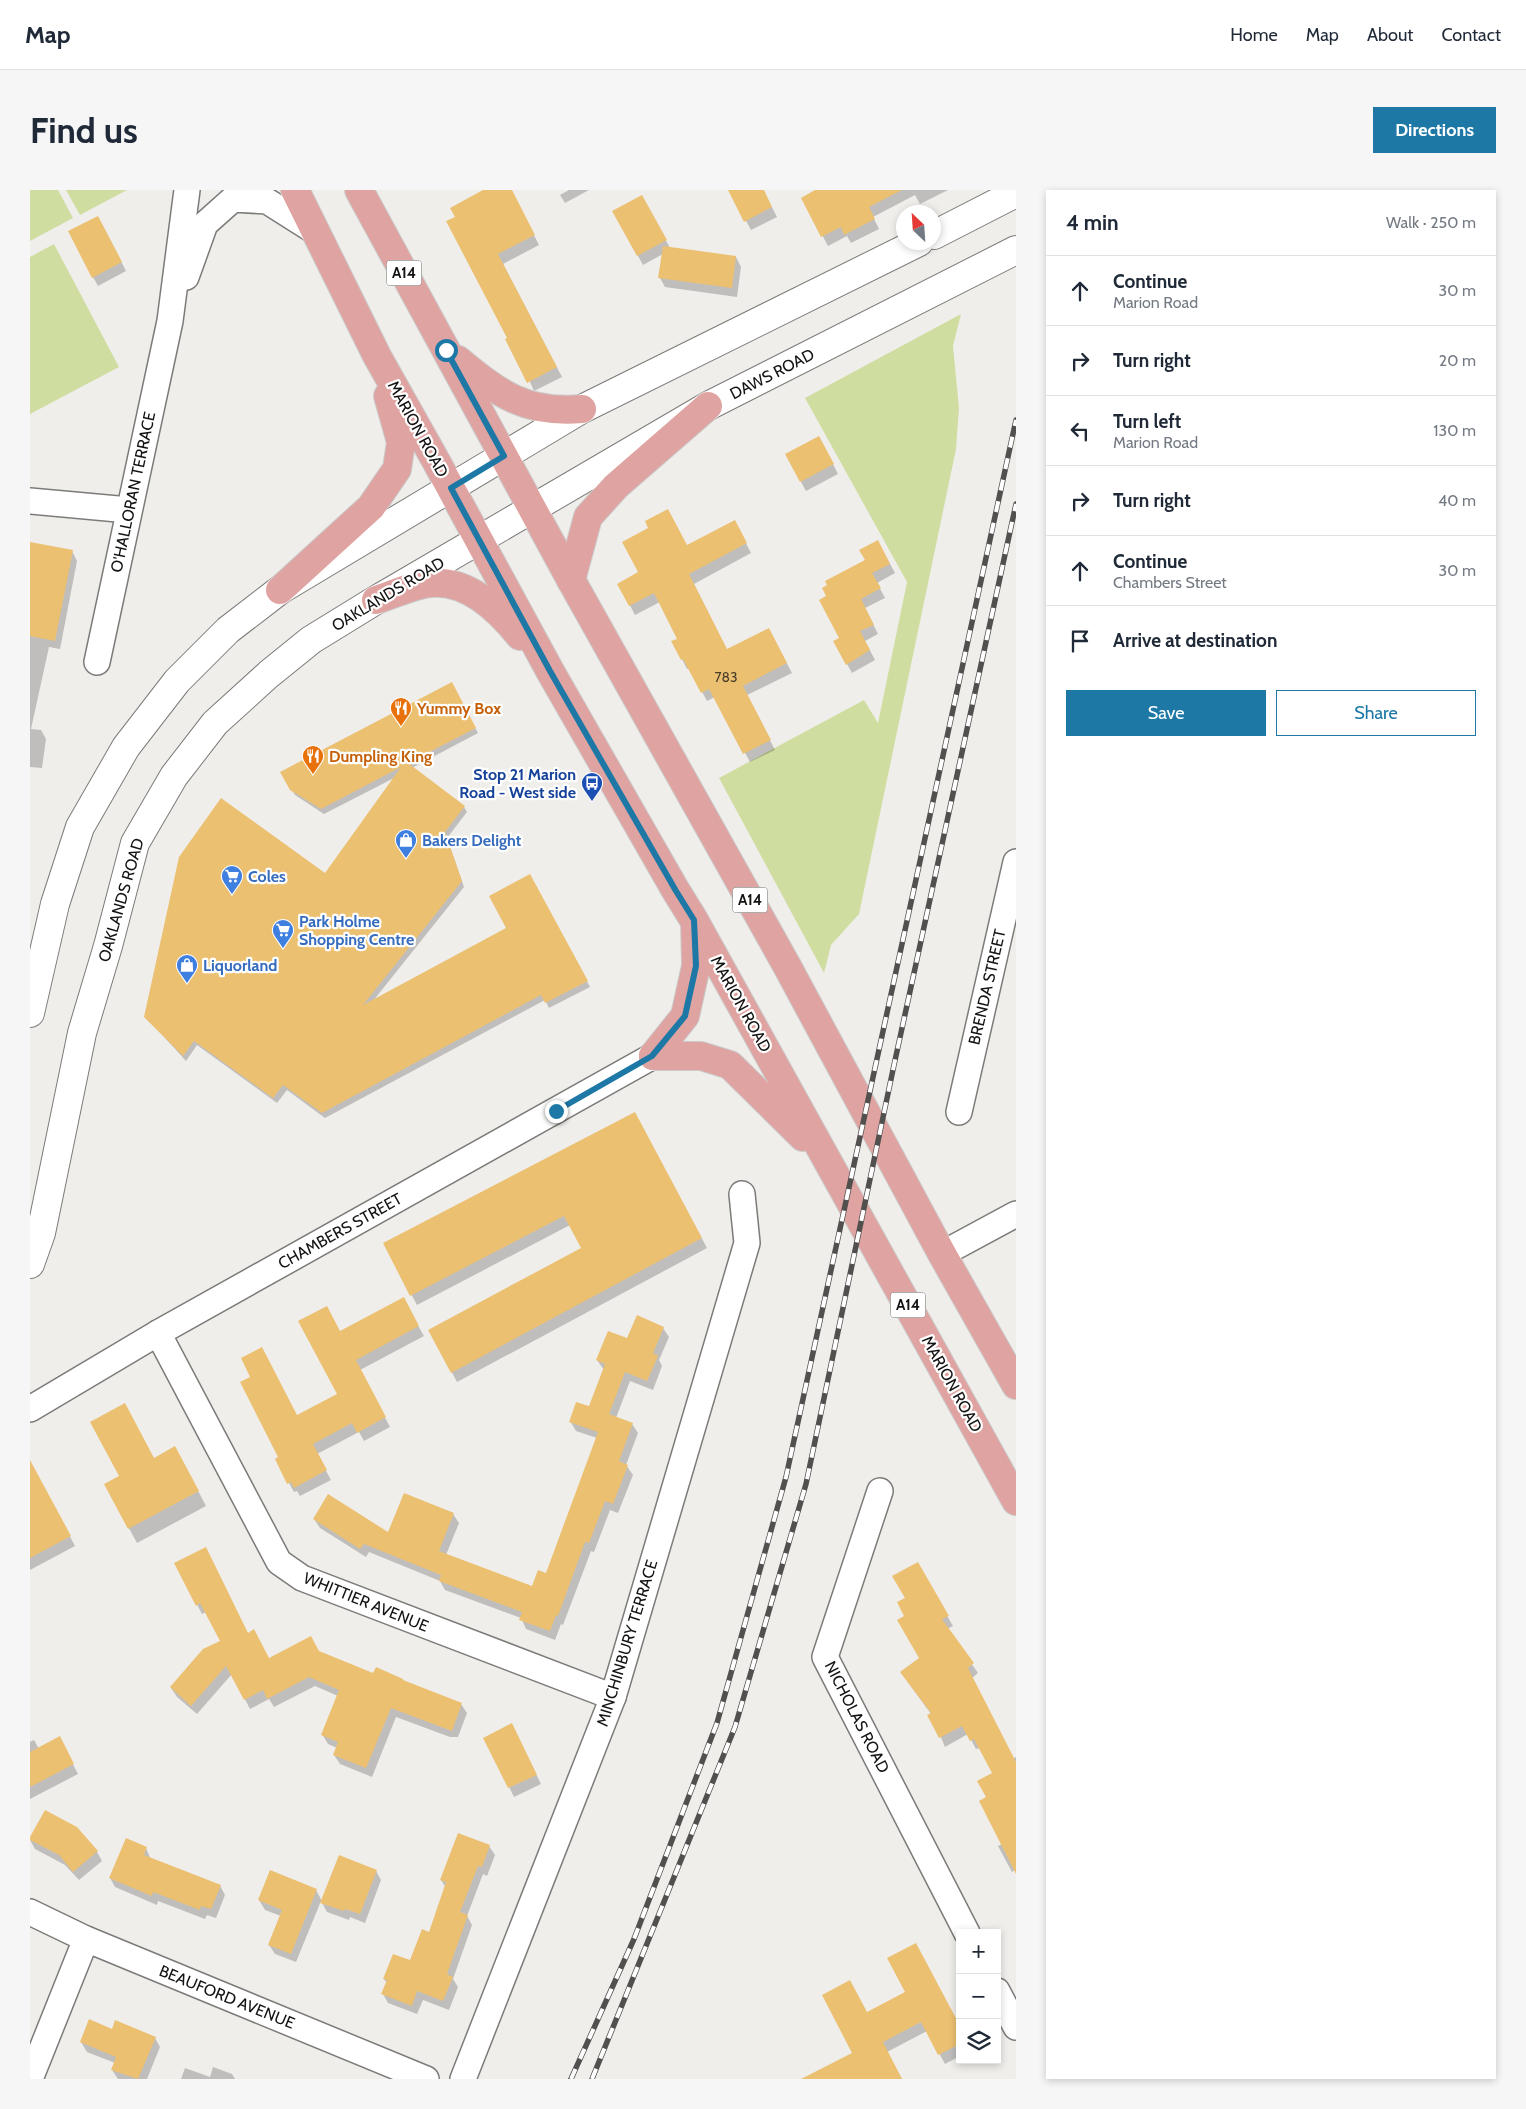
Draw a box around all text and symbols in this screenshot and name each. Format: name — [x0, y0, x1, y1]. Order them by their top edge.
text: Map — [25, 20, 71, 49]
text: Home — [1230, 24, 1278, 46]
text: Map — [1306, 24, 1339, 46]
text: About — [1367, 24, 1413, 46]
text: Contact — [1441, 24, 1501, 46]
button: Directions — [1373, 107, 1496, 153]
text: Find us — [30, 109, 138, 152]
north arrow — [896, 205, 941, 250]
text: 4 min — [1066, 210, 1119, 235]
text: Walk · 250 m — [1386, 213, 1476, 232]
road number: A14 — [386, 260, 422, 286]
text: Continue — [1113, 270, 1187, 293]
icon: ahead — [1066, 277, 1094, 305]
text: 30 m — [1439, 281, 1476, 300]
text: Marion Road — [1113, 293, 1198, 312]
route start — [435, 339, 458, 362]
street label: DAWS ROAD — [727, 345, 817, 403]
icon: right — [1066, 347, 1094, 375]
text: Turn right — [1113, 349, 1191, 372]
text: 20 m — [1439, 351, 1476, 370]
street label: MARION ROAD — [384, 378, 452, 480]
street label: O'HALLORAN TERRACE — [107, 410, 159, 574]
text: Turn left — [1113, 410, 1181, 433]
icon: left — [1066, 417, 1094, 445]
text: 130 m — [1433, 421, 1476, 440]
text: Marion Road — [1113, 433, 1198, 452]
icon: right — [1066, 487, 1094, 515]
text: Turn right — [1113, 489, 1191, 512]
text: 40 m — [1438, 491, 1476, 510]
text: Continue — [1113, 550, 1187, 573]
street label: OAKLANDS ROAD — [328, 553, 448, 635]
icon: ahead — [1066, 557, 1094, 585]
text: 30 m — [1439, 561, 1476, 580]
text: Chambers Street — [1113, 573, 1227, 592]
icon: arrive — [1066, 627, 1094, 655]
text: Arrive at destination — [1113, 629, 1277, 652]
house number: 783 — [714, 668, 738, 686]
button: Save — [1066, 690, 1266, 736]
button: Share — [1276, 690, 1476, 736]
restaurant icon: Yummy Box — [389, 696, 413, 727]
place label: Yummy Box — [416, 699, 501, 718]
restaurant icon: Dumpling King — [301, 744, 325, 775]
place label: Dumpling King — [329, 747, 432, 766]
place label: Stop 21 Marion Road - West side — [459, 765, 576, 802]
bus stop icon: Stop 21 Marion Road - West side — [580, 771, 604, 802]
shop icon: Bakers Delight — [394, 828, 418, 859]
place label: Bakers Delight — [422, 831, 522, 850]
street label: OAKLANDS ROAD — [94, 836, 148, 964]
supermarket icon: Coles — [220, 864, 244, 895]
place label: Coles — [248, 867, 286, 886]
road number: A14 — [732, 888, 768, 912]
place label: Park Holme Shopping Centre — [299, 912, 414, 949]
supermarket icon: Park Holme Shopping Centre — [271, 918, 295, 949]
street label: BRENDA STREET — [964, 927, 1010, 1047]
shop icon: Liquorland — [175, 953, 199, 984]
street label: MARION ROAD — [707, 953, 775, 1055]
place label: Liquorland — [203, 956, 277, 975]
route end — [545, 1100, 568, 1123]
street label: CHAMBERS STREET — [275, 1189, 406, 1273]
road number: A14 — [890, 1292, 926, 1318]
street label: MARION ROAD — [918, 1333, 986, 1435]
street label: MINCHINBURY TERRACE — [593, 1557, 661, 1729]
street label: WHITTIER AVENUE — [301, 1568, 431, 1636]
street label: NICHOLAS ROAD — [821, 1658, 893, 1776]
map controls — [956, 1929, 1001, 2064]
button: + — [956, 1929, 1001, 1974]
street label: BEAUFORD AVENUE — [156, 1961, 298, 2033]
button: − — [956, 1974, 1001, 2019]
button: layers — [956, 2019, 1001, 2064]

